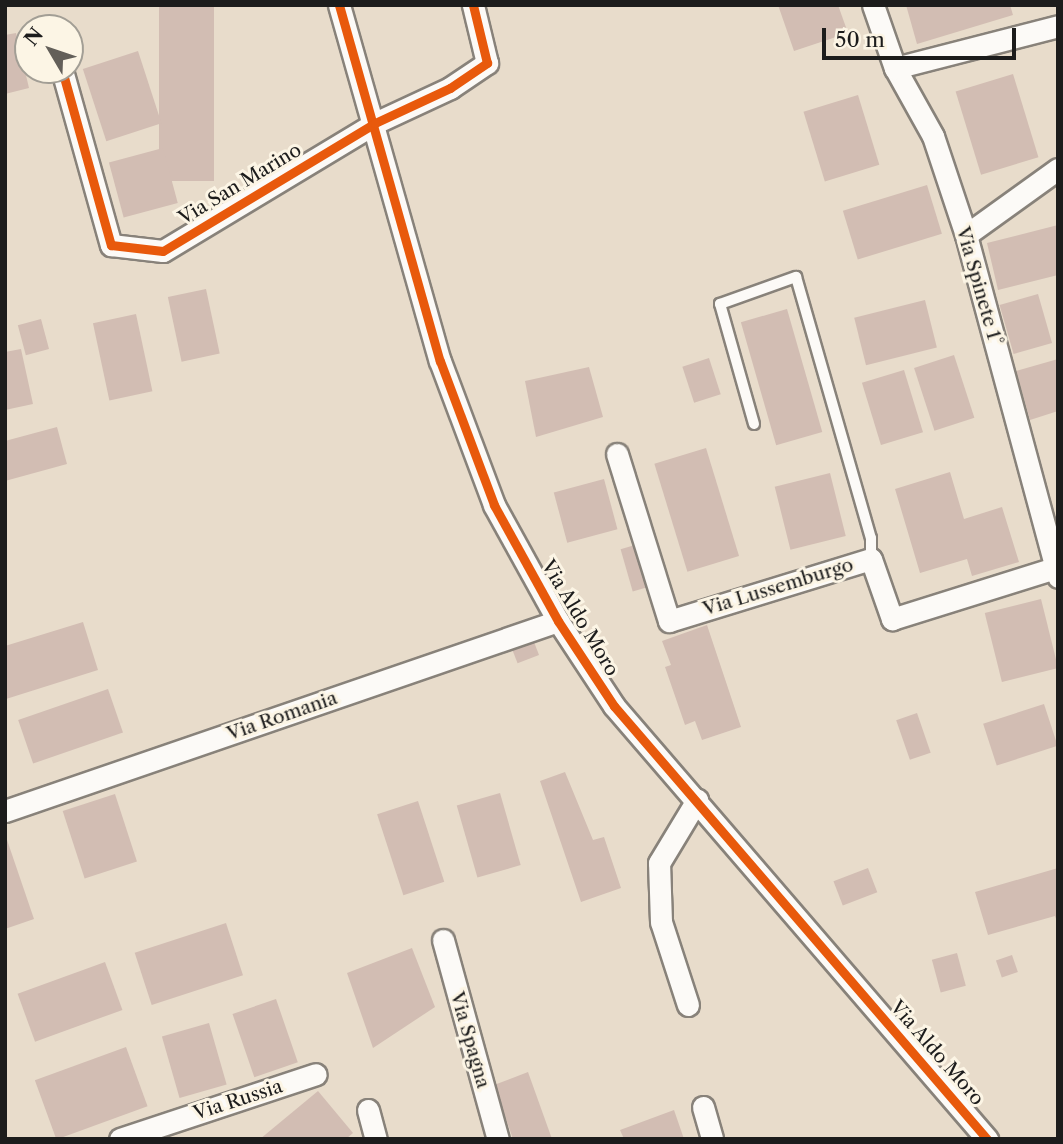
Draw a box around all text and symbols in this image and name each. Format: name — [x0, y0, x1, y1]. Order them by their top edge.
north arrow — [14, 14, 84, 84]
scale bar — [825, 14, 1019, 58]
text: N — [20, 23, 48, 50]
text: 50 m — [835, 27, 885, 52]
street label: Via San Marino — [174, 138, 306, 230]
street label: Via Spinete 1° — [951, 224, 1007, 348]
street label: Via Lussemburgo — [700, 553, 856, 621]
street label: Via Aldo Moro — [536, 555, 624, 681]
street label: Via Romania — [224, 686, 340, 746]
street label: Via Spagna — [445, 989, 495, 1091]
street label: Via Aldo Moro — [885, 996, 989, 1110]
street label: Via Russia — [190, 1075, 286, 1125]

